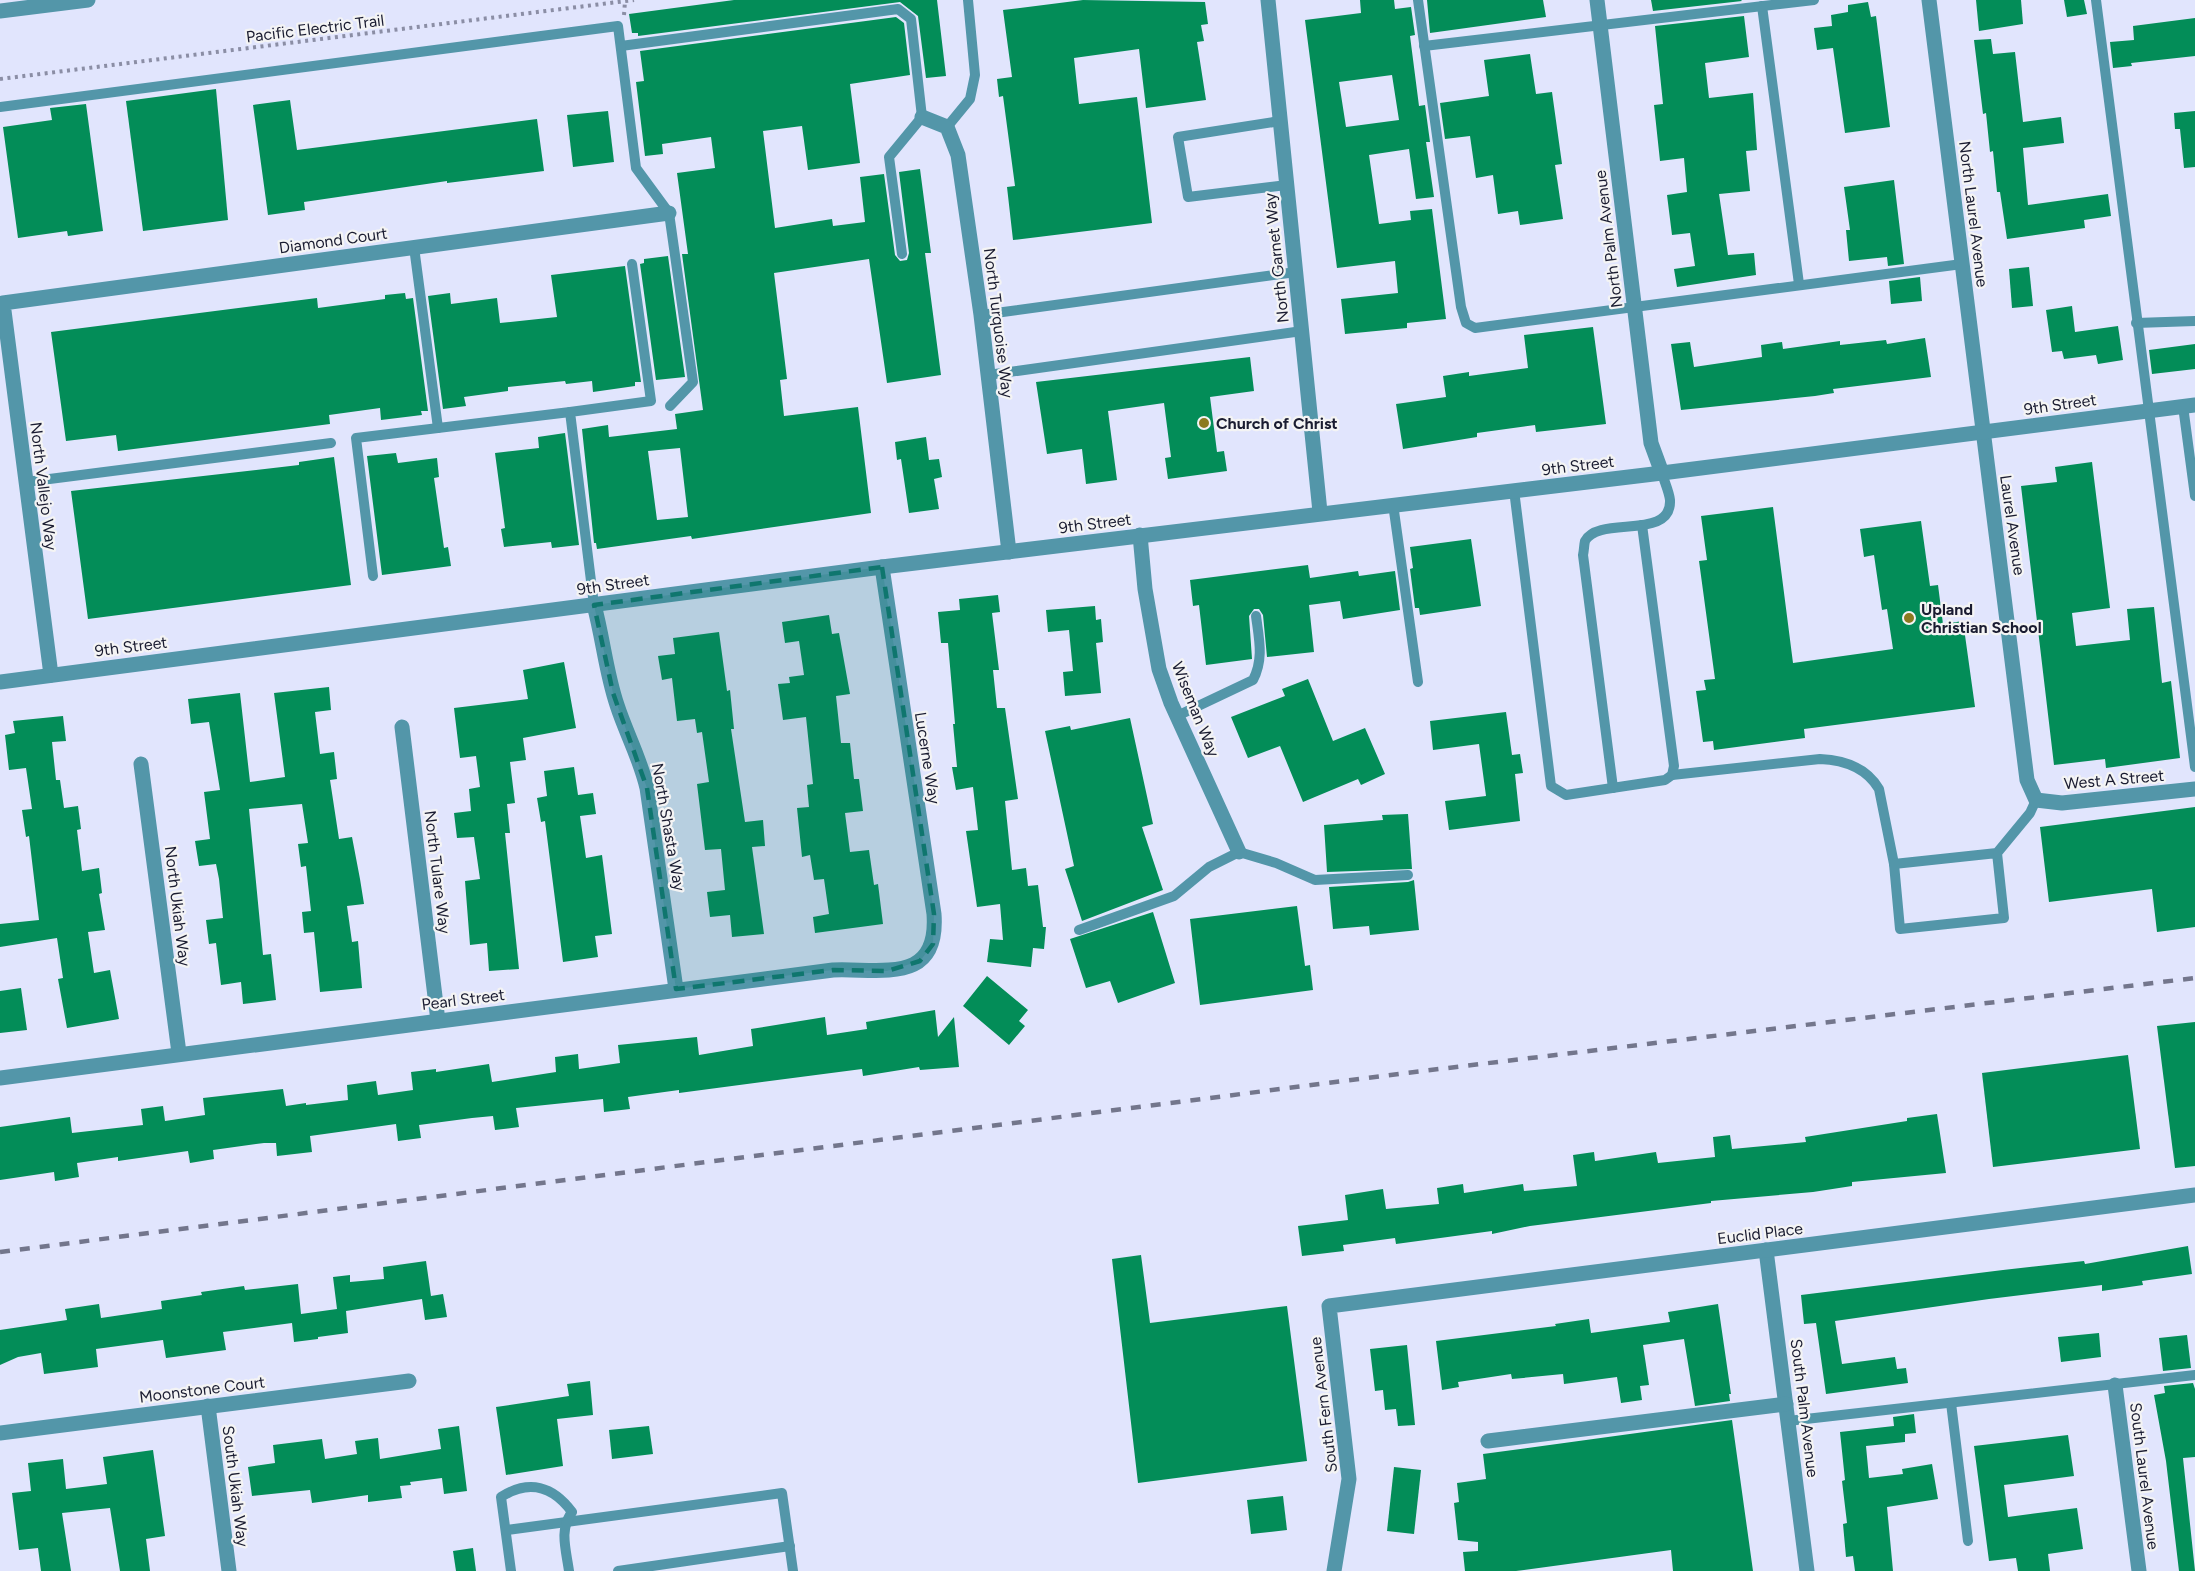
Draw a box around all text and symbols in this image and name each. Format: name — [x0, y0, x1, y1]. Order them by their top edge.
street label: Pacific Electric Trail — [245, 11, 385, 46]
street label: North Laurel Avenue — [1955, 140, 1992, 288]
street label: North Palm Avenue — [1591, 169, 1626, 309]
street label: North Garnet Way — [1260, 191, 1293, 324]
street label: Diamond Court — [278, 223, 388, 258]
street label: North Turquoise Way — [980, 247, 1017, 400]
street label: 9th Street — [2023, 390, 2097, 419]
place label: Church of Christ — [1216, 414, 1338, 433]
marker: Church of Christ — [1197, 416, 1211, 430]
street label: North Vallejo Way — [26, 421, 61, 552]
street label: 9th Street — [1541, 452, 1615, 479]
street label: Laurel Avenue — [1996, 474, 2029, 577]
street label: 9th Street — [1058, 510, 1132, 537]
street label: 9th Street — [576, 570, 650, 599]
place label: Upland Christian School — [1921, 600, 2042, 637]
marker: Upland Christian School — [1902, 611, 1916, 625]
street label: 9th Street — [94, 633, 168, 660]
street label: Wiseman Way — [1168, 659, 1223, 760]
street label: Lucerne Way — [911, 711, 944, 806]
street label: North Shasta Way — [648, 762, 689, 893]
street label: West A Street — [2063, 766, 2165, 793]
street label: North Tulare Way — [421, 809, 455, 935]
street label: North Ukiah Way — [161, 845, 194, 968]
street label: Pearl Street — [420, 985, 506, 1014]
street label: Euclid Place — [1716, 1219, 1804, 1248]
street label: South Fern Avenue — [1306, 1336, 1341, 1474]
street label: South Palm Avenue — [1787, 1338, 1822, 1479]
street label: Moonstone Court — [138, 1372, 266, 1407]
street label: South Laurel Avenue — [2126, 1401, 2163, 1551]
street label: South Ukiah Way — [219, 1424, 252, 1548]

